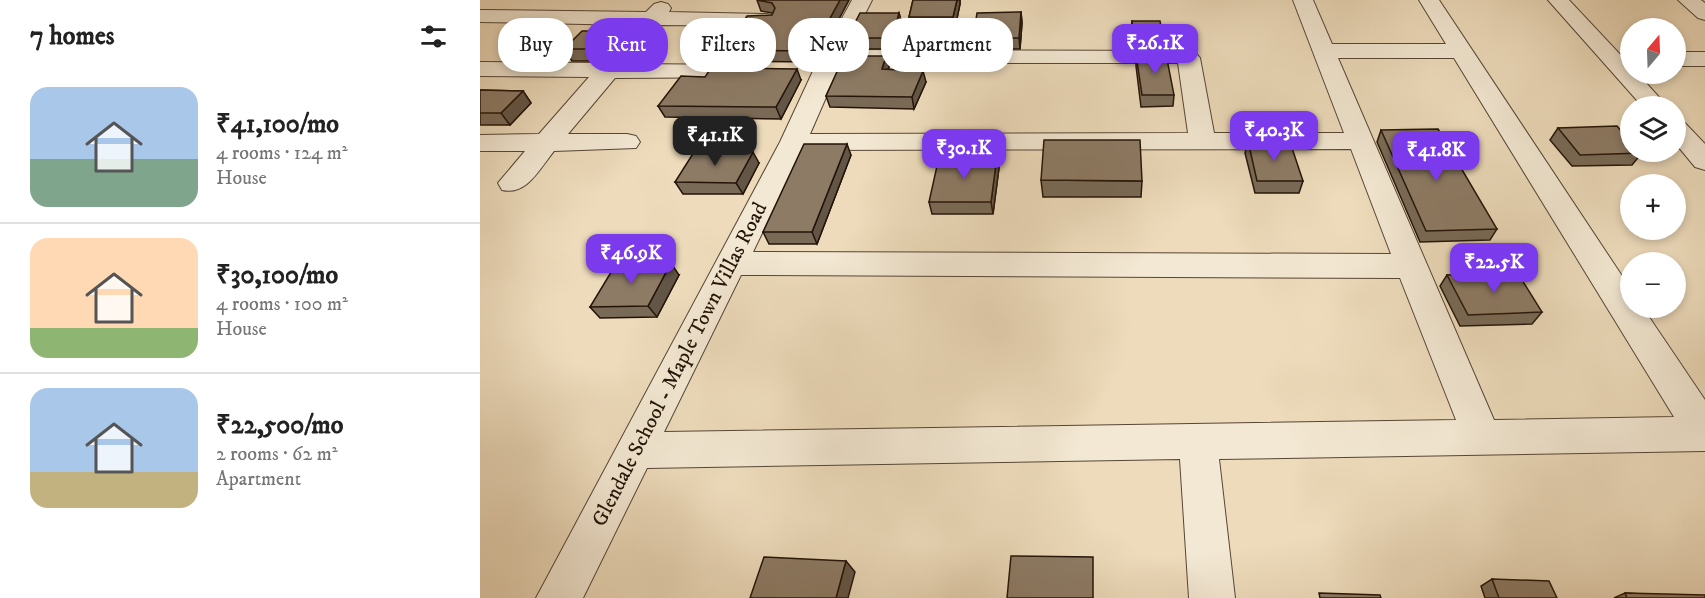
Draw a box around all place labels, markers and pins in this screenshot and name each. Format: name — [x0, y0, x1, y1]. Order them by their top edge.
pin: ₹26.1K — [1106, 24, 1204, 75]
pin: ₹40.3K — [1225, 111, 1323, 162]
pin: ₹41.1K — [666, 116, 764, 167]
pin: ₹30.1K — [915, 129, 1013, 180]
pin: ₹41.8K — [1387, 131, 1485, 182]
pin: ₹46.9K — [582, 234, 680, 285]
pin: ₹22.5K — [1445, 243, 1543, 294]

